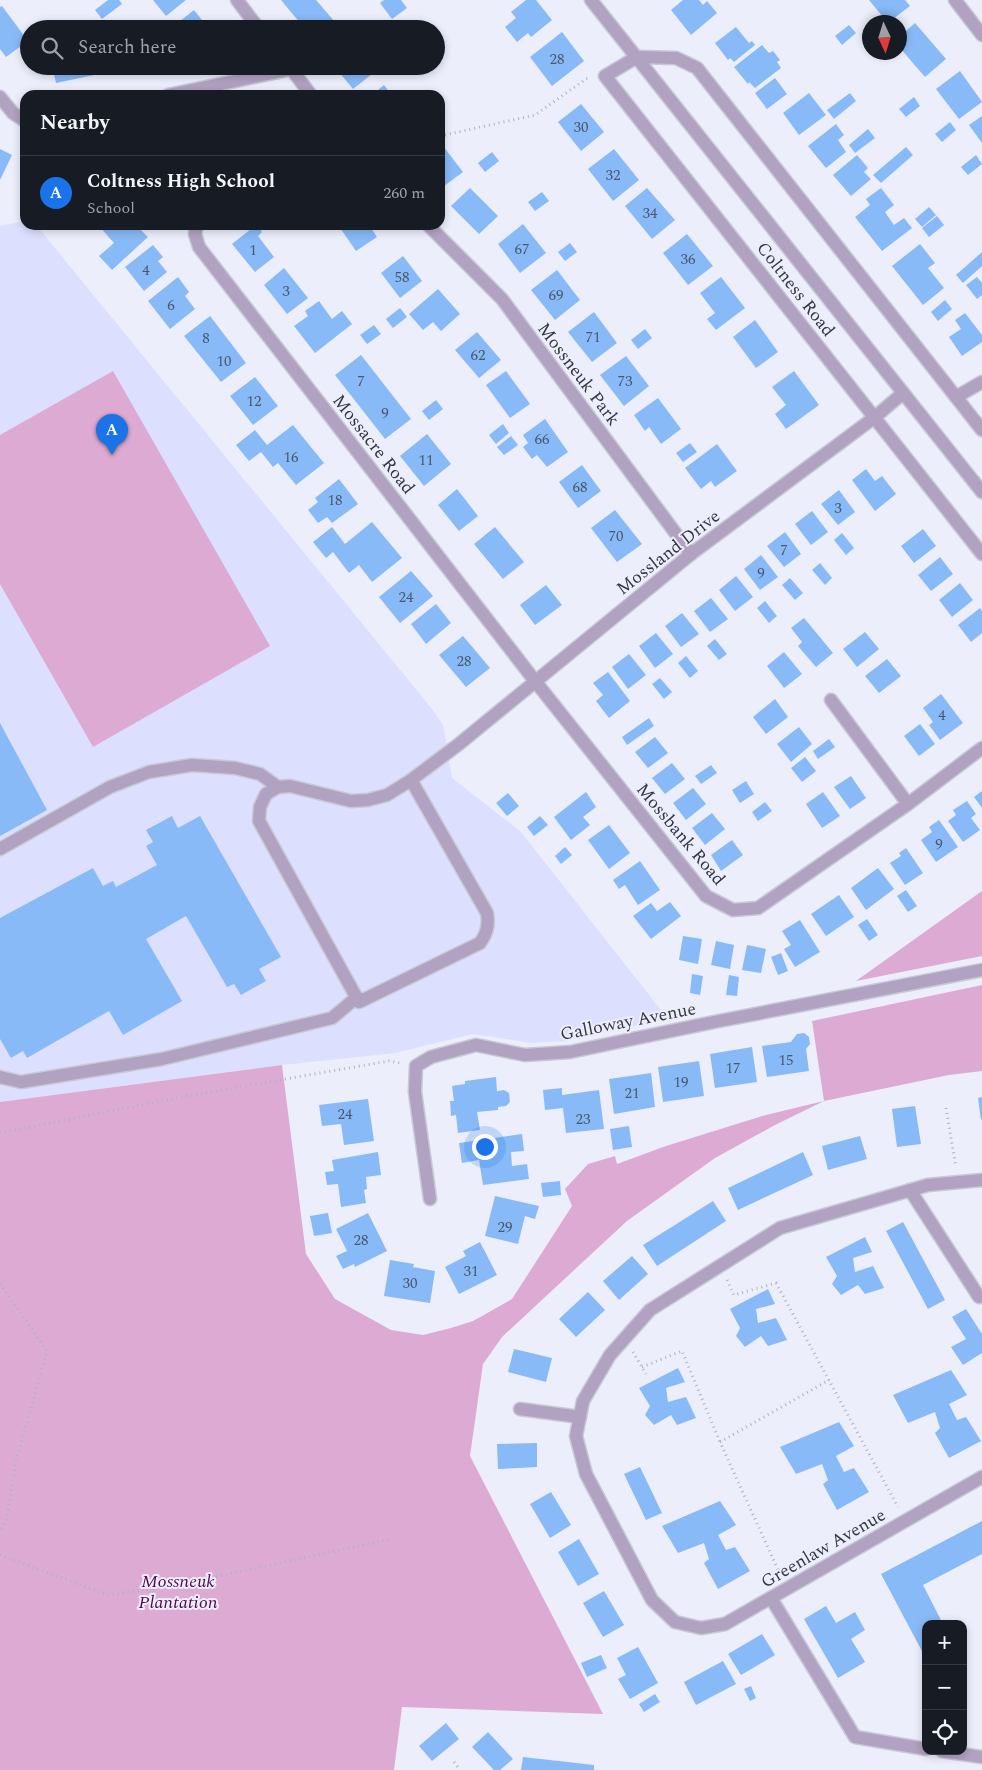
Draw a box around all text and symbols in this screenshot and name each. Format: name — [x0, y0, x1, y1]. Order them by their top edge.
north arrow — [862, 15, 907, 60]
search box — [20, 20, 445, 75]
text: Search here — [78, 33, 177, 62]
icon: search — [38, 34, 66, 62]
house number: 28 — [549, 48, 565, 71]
text: Nearby — [40, 107, 110, 139]
house number: 30 — [573, 116, 589, 139]
house number: 32 — [605, 164, 621, 187]
text: Coltness High School — [87, 167, 275, 196]
text: A — [50, 181, 62, 205]
text: 260 m — [383, 181, 425, 205]
text: School — [87, 196, 135, 220]
house number: 34 — [642, 202, 658, 225]
street label: Coltness Road — [750, 236, 841, 343]
house number: 67 — [514, 238, 530, 261]
house number: 1 — [249, 239, 257, 262]
house number: 36 — [680, 248, 696, 271]
house number: 4 — [142, 259, 150, 282]
house number: 58 — [394, 266, 410, 289]
house number: 3 — [282, 280, 290, 303]
house number: 69 — [548, 284, 564, 307]
house number: 6 — [167, 294, 175, 317]
street label: Mossneuk Park — [531, 317, 626, 432]
house number: 71 — [585, 326, 601, 349]
house number: 8 — [202, 327, 210, 350]
house number: 62 — [470, 344, 486, 367]
house number: 10 — [216, 350, 232, 373]
house number: 7 — [357, 370, 365, 393]
house number: 73 — [617, 370, 633, 393]
street label: Mossacre Road — [326, 388, 421, 500]
house number: 12 — [246, 390, 262, 413]
house number: 9 — [381, 402, 389, 425]
pin: A — [96, 414, 128, 455]
house number: 66 — [534, 428, 550, 451]
house number: 16 — [283, 446, 299, 469]
house number: 11 — [418, 449, 434, 472]
house number: 68 — [572, 476, 588, 499]
house number: 18 — [327, 489, 343, 512]
house number: 3 — [834, 497, 842, 520]
street label: Mossland Drive — [611, 503, 726, 602]
house number: 70 — [608, 525, 624, 548]
house number: 7 — [780, 539, 788, 562]
house number: 9 — [757, 562, 765, 585]
house number: 24 — [398, 586, 414, 609]
house number: 28 — [456, 650, 472, 673]
house number: 4 — [938, 704, 946, 727]
street label: Mossbank Road — [630, 777, 732, 892]
house number: 9 — [935, 833, 943, 856]
street label: Galloway Avenue — [558, 995, 698, 1048]
house number: 15 — [778, 1049, 794, 1072]
house number: 17 — [725, 1057, 741, 1080]
house number: 19 — [673, 1071, 689, 1094]
house number: 21 — [624, 1082, 640, 1105]
house number: 24 — [337, 1103, 353, 1126]
house number: 23 — [575, 1108, 591, 1131]
your location — [472, 1134, 498, 1160]
house number: 29 — [497, 1216, 513, 1239]
house number: 28 — [353, 1229, 369, 1252]
house number: 31 — [463, 1260, 479, 1283]
house number: 30 — [402, 1272, 418, 1295]
street label: Greenlaw Avenue — [756, 1502, 891, 1595]
park label: Mossneuk Plantation — [139, 1568, 218, 1616]
map controls — [922, 1620, 967, 1755]
button: + — [922, 1620, 967, 1665]
button: − — [922, 1665, 967, 1710]
button: locate — [922, 1710, 967, 1755]

